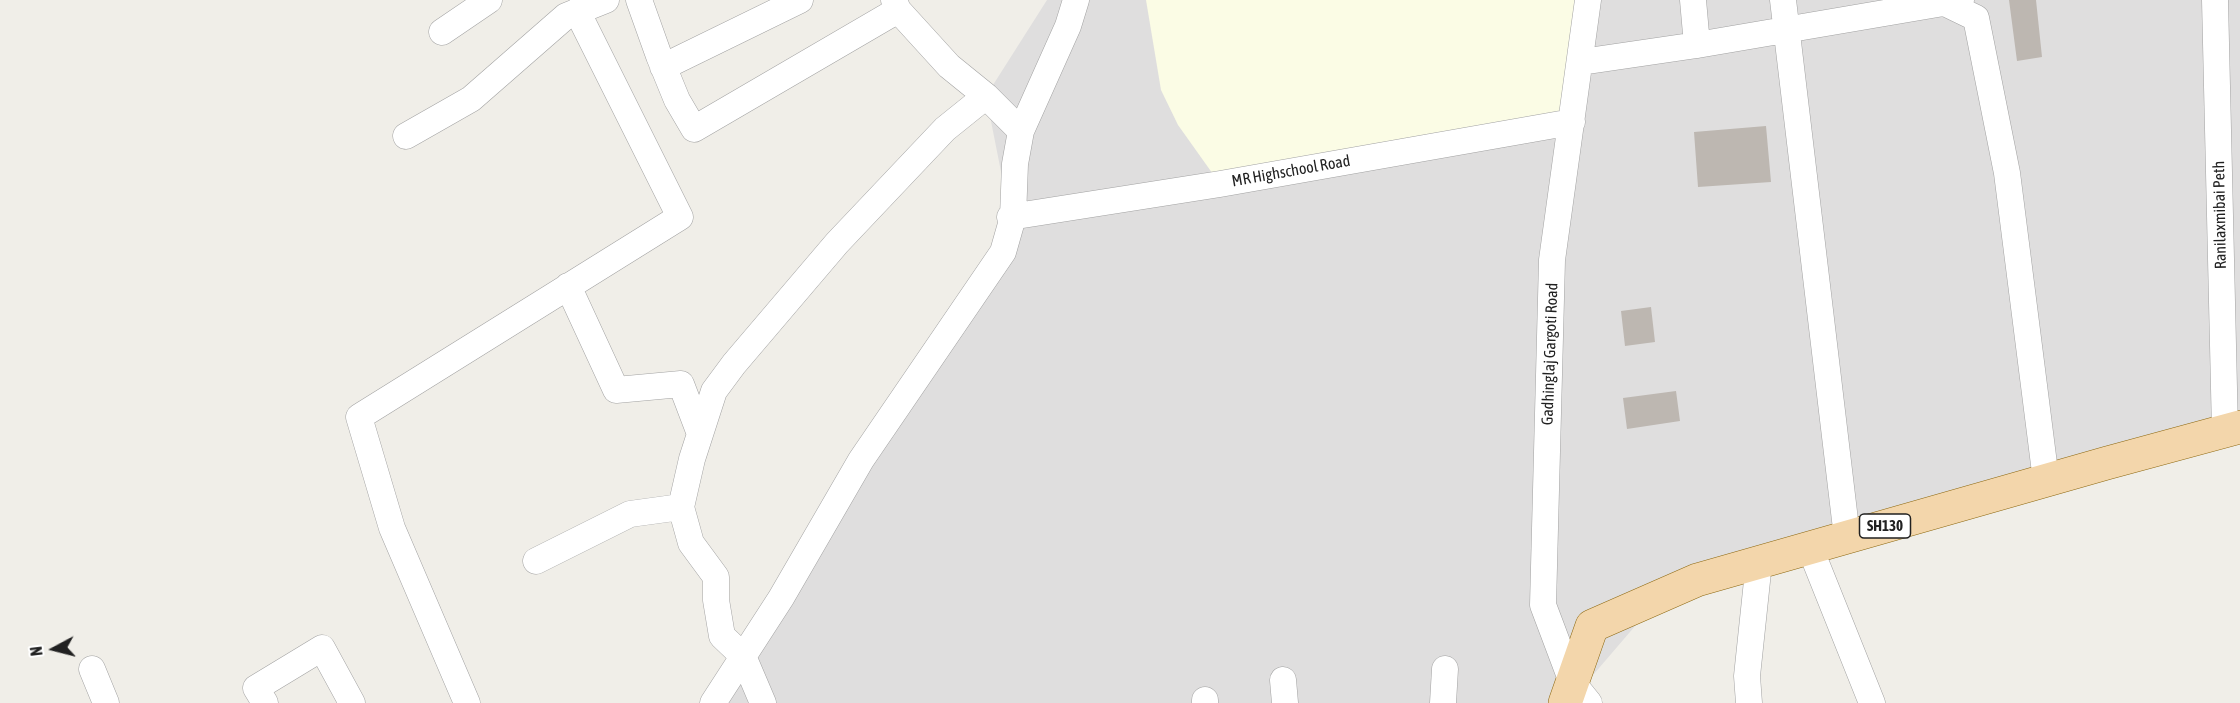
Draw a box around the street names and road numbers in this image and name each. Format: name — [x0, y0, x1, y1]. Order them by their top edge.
street label: MR Highschool Road — [1230, 151, 1352, 191]
street label: Ranilaxmibai Peth — [2209, 161, 2231, 269]
street label: Gadhinglaj Gargoti Road — [1538, 283, 1562, 425]
road number: SH130 — [1860, 514, 1910, 538]

